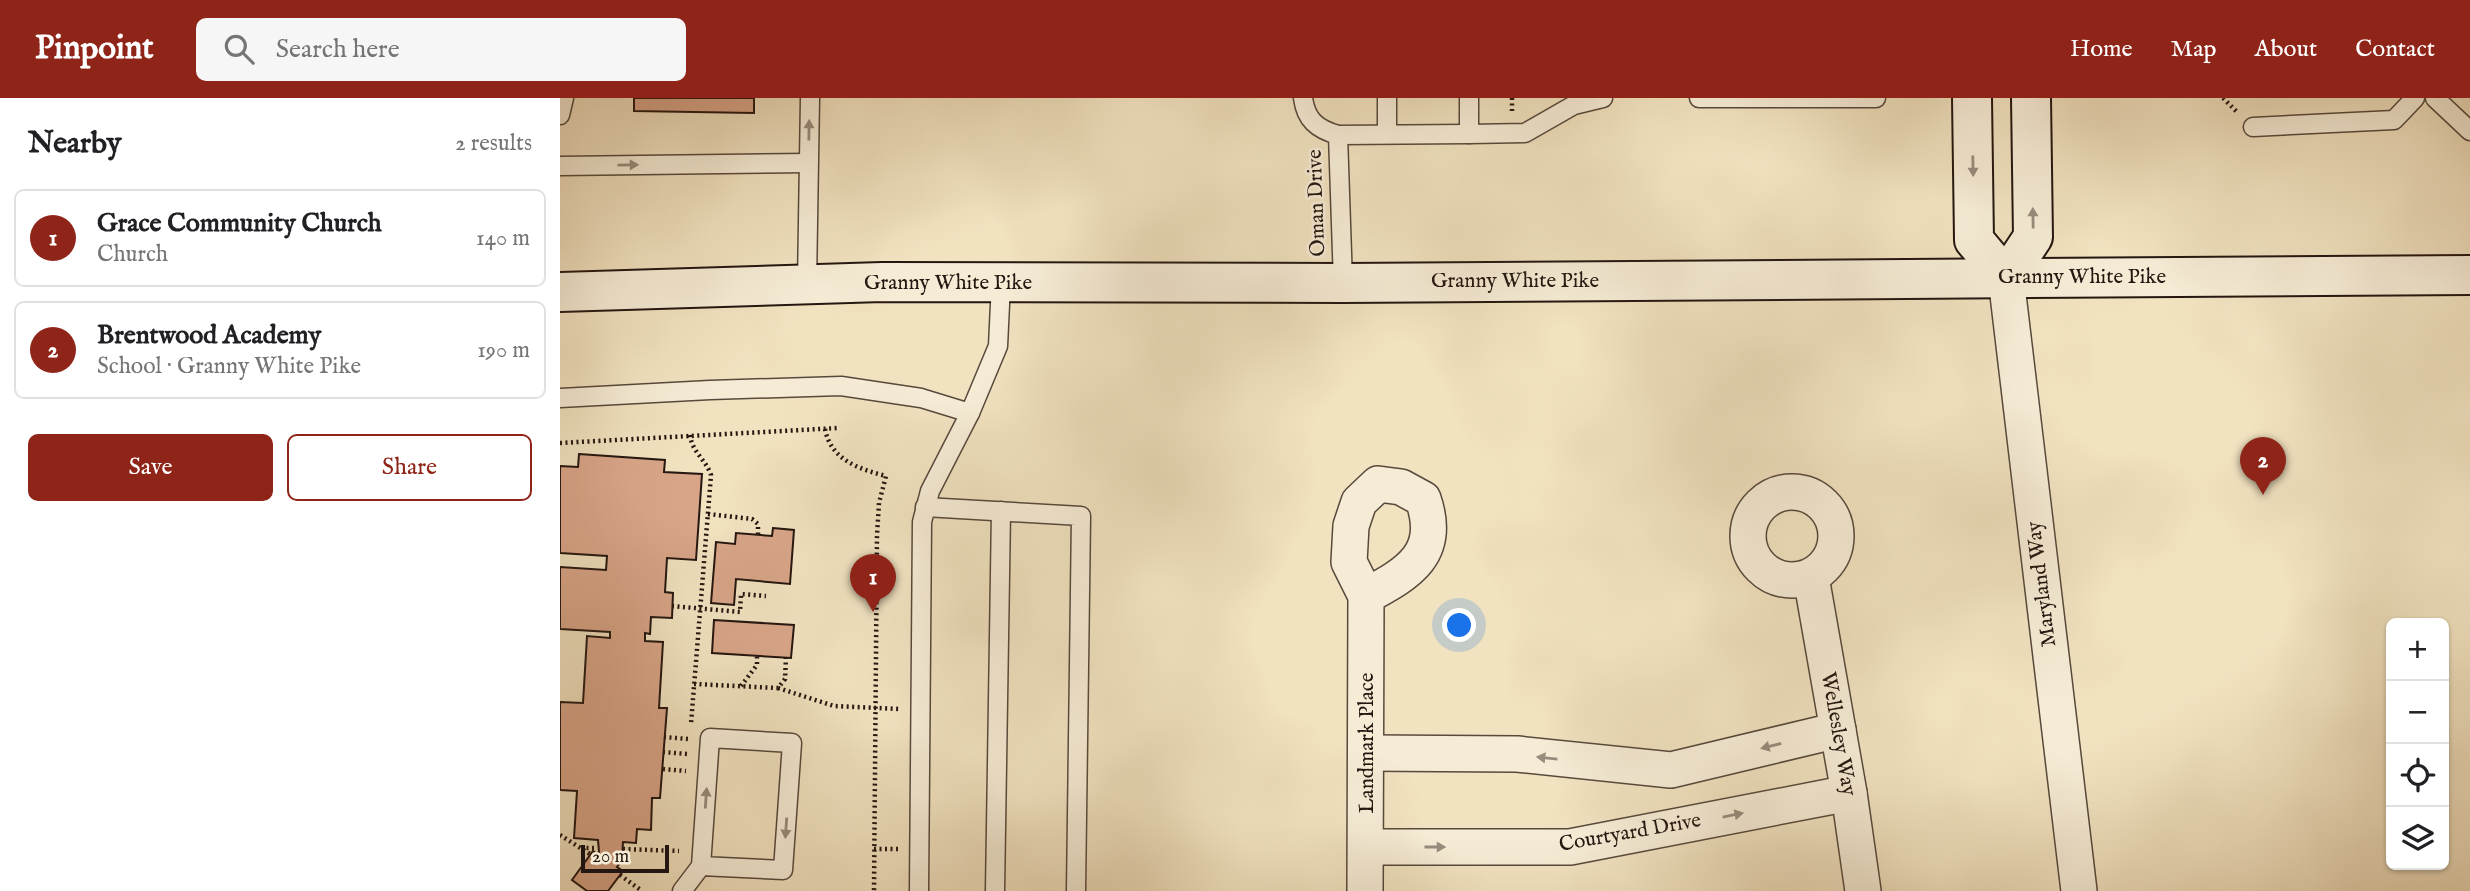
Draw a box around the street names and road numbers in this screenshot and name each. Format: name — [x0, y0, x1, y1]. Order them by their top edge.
street label: Oman Drive — [1302, 149, 1332, 257]
street label: Granny White Pike — [1998, 264, 2166, 291]
street label: Granny White Pike — [1431, 268, 1599, 295]
street label: Granny White Pike — [864, 270, 1032, 297]
street label: Maryland Way — [2021, 519, 2063, 648]
street label: Wellesley Way — [1814, 670, 1862, 799]
street label: Landmark Place — [1354, 672, 1381, 813]
street label: Courtyard Drive — [1557, 807, 1703, 859]

